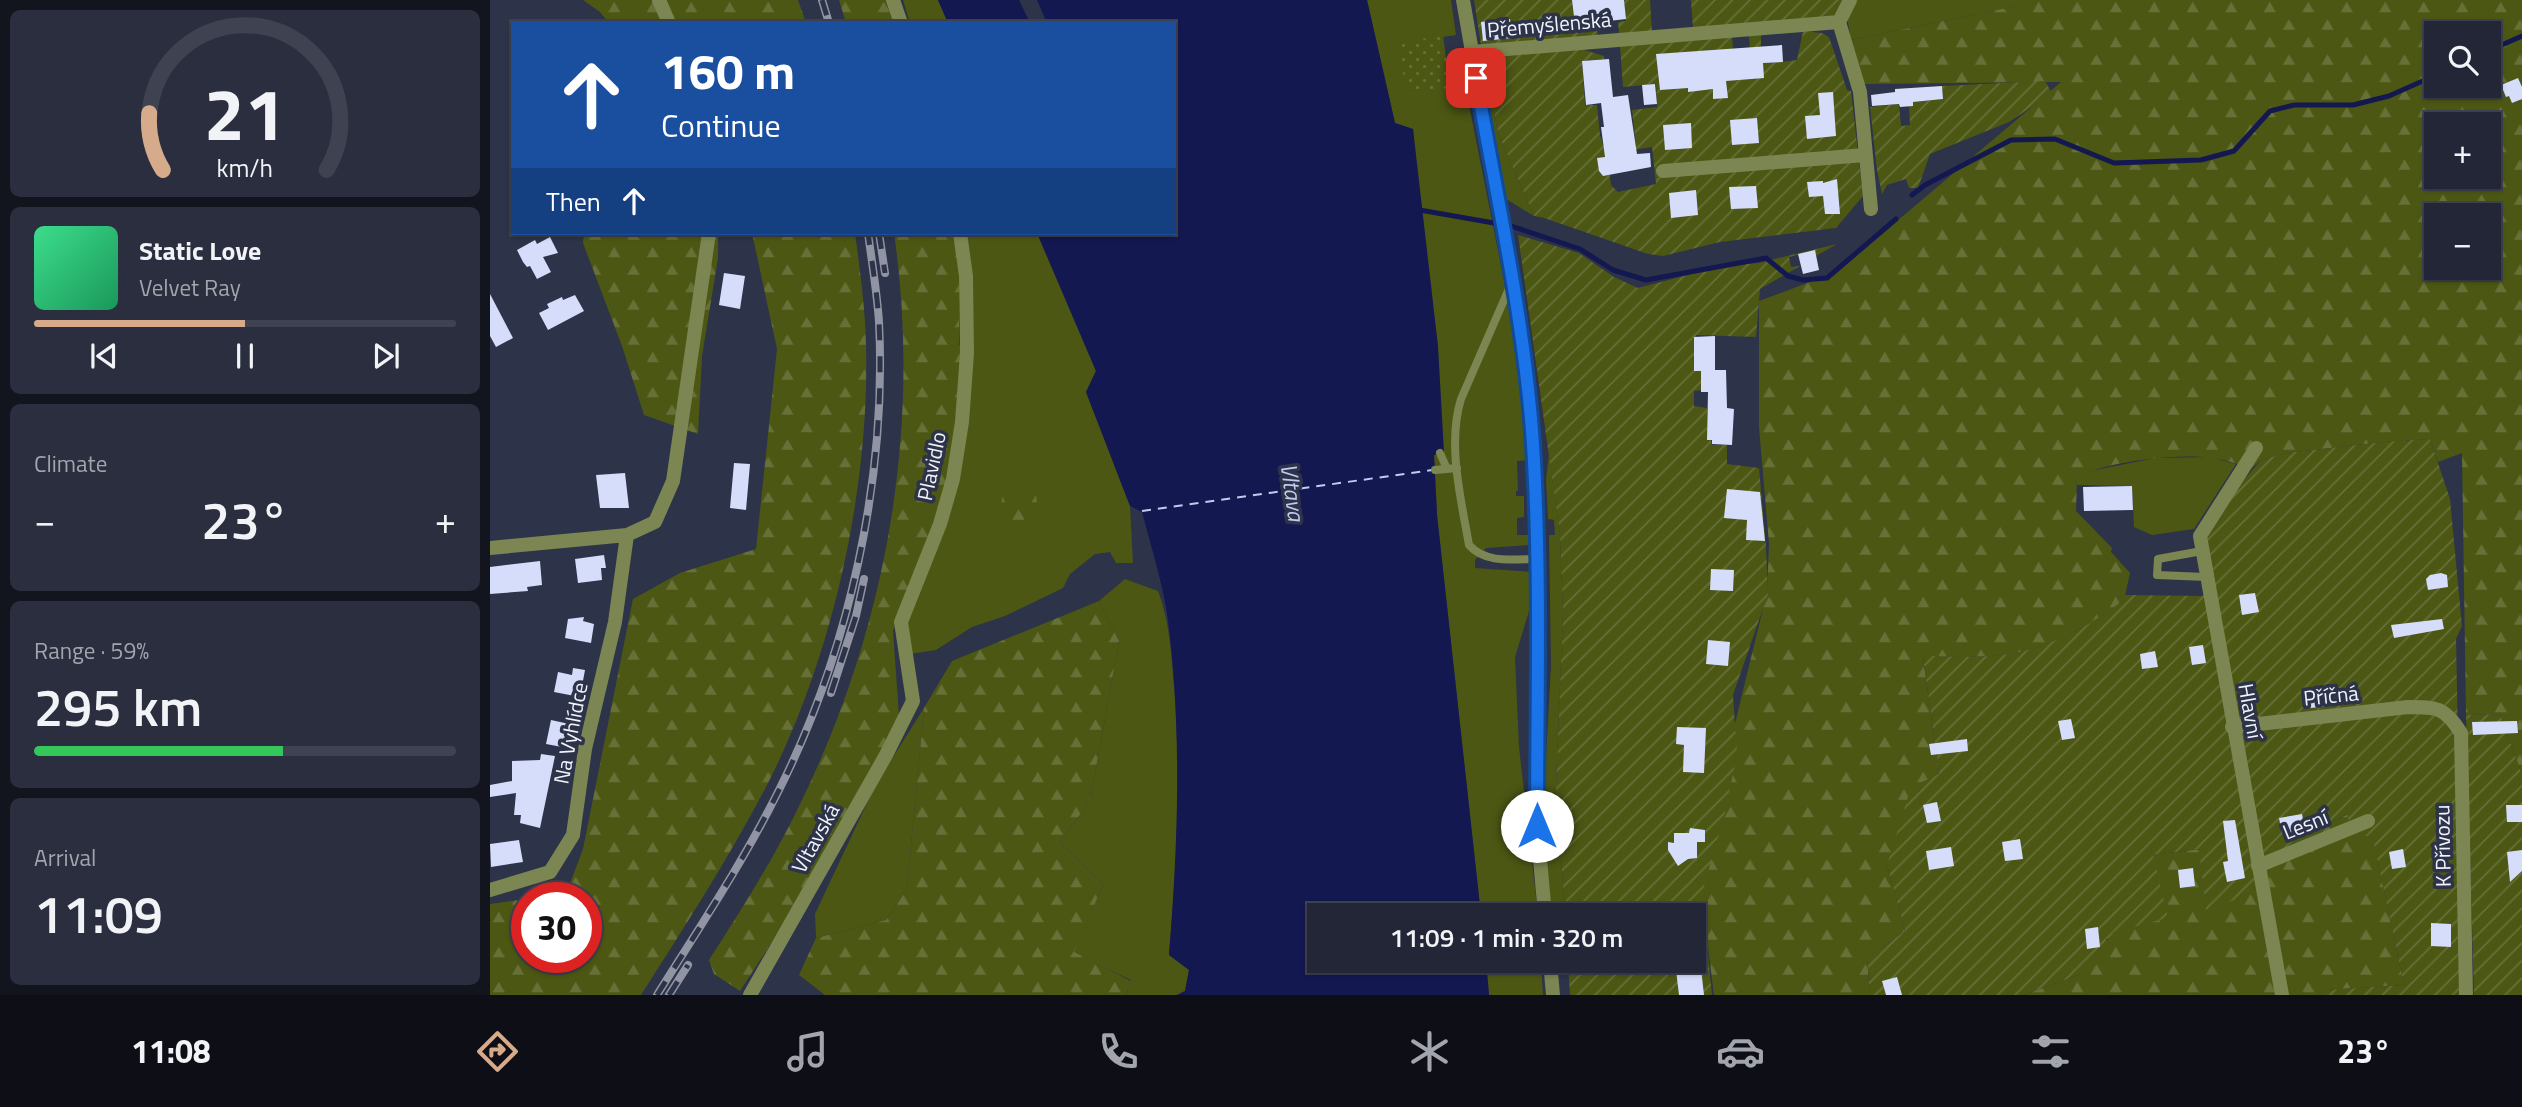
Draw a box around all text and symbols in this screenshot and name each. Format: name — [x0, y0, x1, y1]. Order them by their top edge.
street label: Přemyšlenská — [1486, 3, 1613, 45]
map controls — [2424, 21, 2501, 280]
button: search — [2424, 21, 2501, 98]
text: 160 m — [661, 33, 795, 108]
pin — [1446, 48, 1506, 108]
icon: ahead — [546, 49, 637, 140]
text: 21 — [204, 58, 286, 168]
icon: arrive — [1457, 59, 1495, 97]
text: Continue — [661, 101, 781, 149]
button: + — [2424, 112, 2501, 189]
text: km/h — [217, 148, 273, 186]
text: Then — [546, 182, 601, 221]
icon: ahead — [615, 182, 653, 220]
button: − — [2424, 203, 2501, 280]
text: Static Love — [139, 231, 261, 270]
text: Velvet Ray — [139, 270, 241, 305]
icon: previous — [85, 337, 123, 375]
icon: pause — [226, 337, 264, 375]
icon: next — [367, 337, 405, 375]
street label: Plavidlo — [908, 429, 954, 503]
text: Climate — [34, 446, 107, 481]
water label: Vltava — [1272, 461, 1315, 525]
text: 23° — [201, 480, 289, 559]
text: − — [34, 491, 55, 549]
text: + — [435, 491, 456, 549]
text: Range · 59% — [34, 633, 149, 668]
text: 295 km — [34, 667, 202, 746]
street label: Příčná — [2302, 676, 2361, 714]
street label: Na Vyhlídce — [544, 679, 596, 787]
street label: Hlavní — [2230, 681, 2272, 742]
position arrow — [1500, 789, 1574, 863]
street label: Vltavská — [783, 797, 847, 879]
street label: Lesní — [2278, 800, 2334, 847]
street label: K Přívozu — [2425, 804, 2459, 888]
text: Arrival — [34, 840, 96, 875]
text: 11:09 — [34, 874, 163, 953]
speed limit sign: 30 — [511, 882, 602, 973]
text: 11:09 · 1 min · 320 m — [1390, 918, 1623, 957]
text: 11:08 — [131, 1027, 211, 1075]
icon: directions — [473, 1027, 522, 1076]
icon: music — [783, 1027, 832, 1076]
icon: phone — [1094, 1027, 1143, 1076]
icon: climate — [1405, 1027, 1454, 1076]
icon: car — [1716, 1027, 1765, 1076]
icon: filters — [2026, 1027, 2075, 1076]
text: 23° — [2337, 1027, 2391, 1075]

